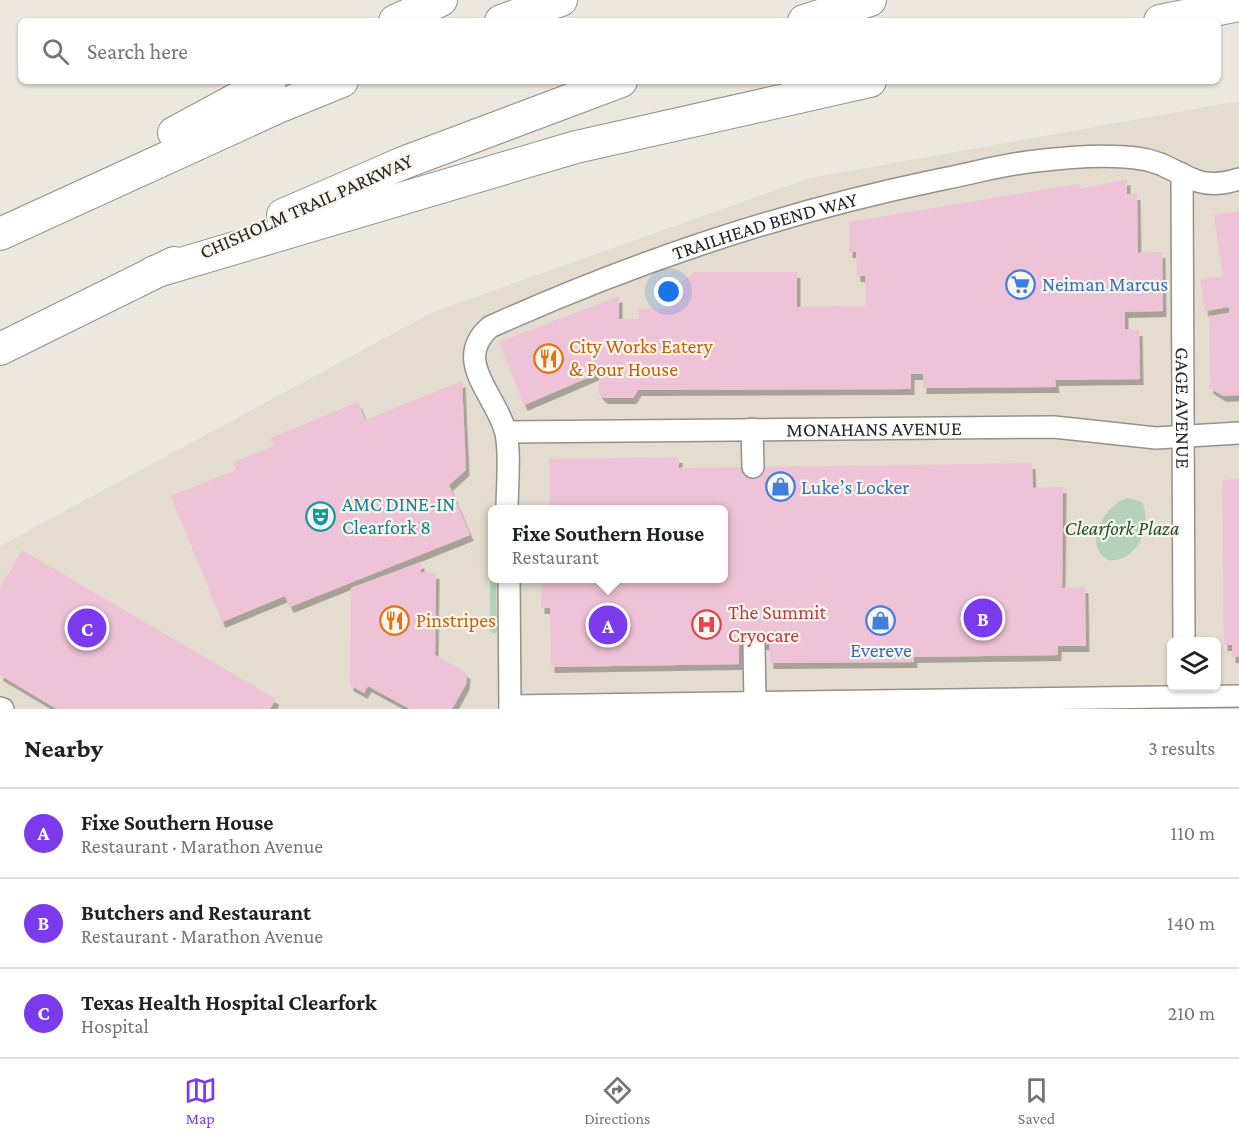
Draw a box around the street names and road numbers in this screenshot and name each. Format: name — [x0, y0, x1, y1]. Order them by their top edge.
street label: CHISHOLM TRAIL PARKWAY — [196, 149, 416, 263]
street label: TRAILHEAD BEND WAY — [669, 188, 860, 264]
street label: GAGE AVENUE — [1172, 347, 1194, 469]
street label: MONAHANS AVENUE — [786, 417, 962, 440]

